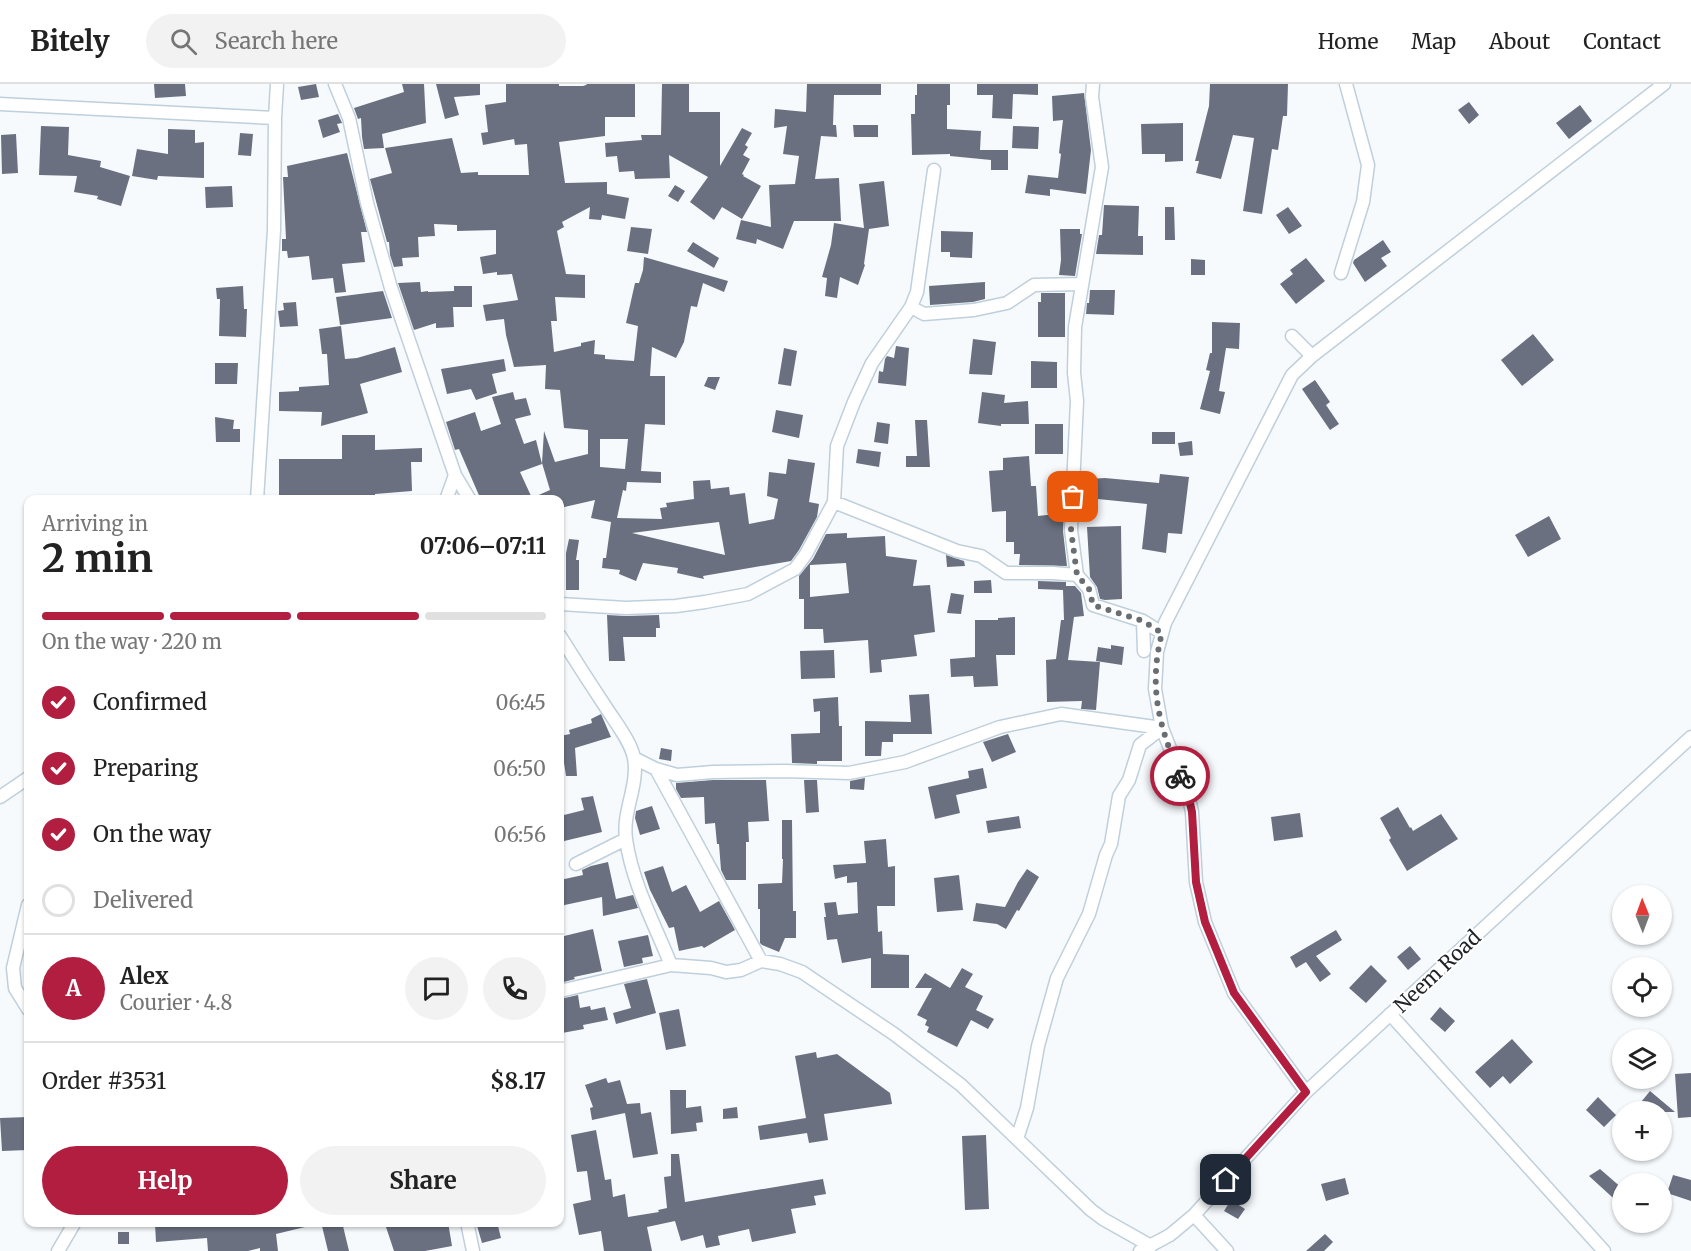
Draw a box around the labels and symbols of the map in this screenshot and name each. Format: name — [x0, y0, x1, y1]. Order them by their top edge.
pin — [1047, 471, 1098, 522]
courier — [1150, 746, 1210, 806]
north arrow — [1612, 885, 1672, 945]
street label: Neem Road — [1388, 924, 1486, 1018]
pin — [1200, 1154, 1251, 1205]

